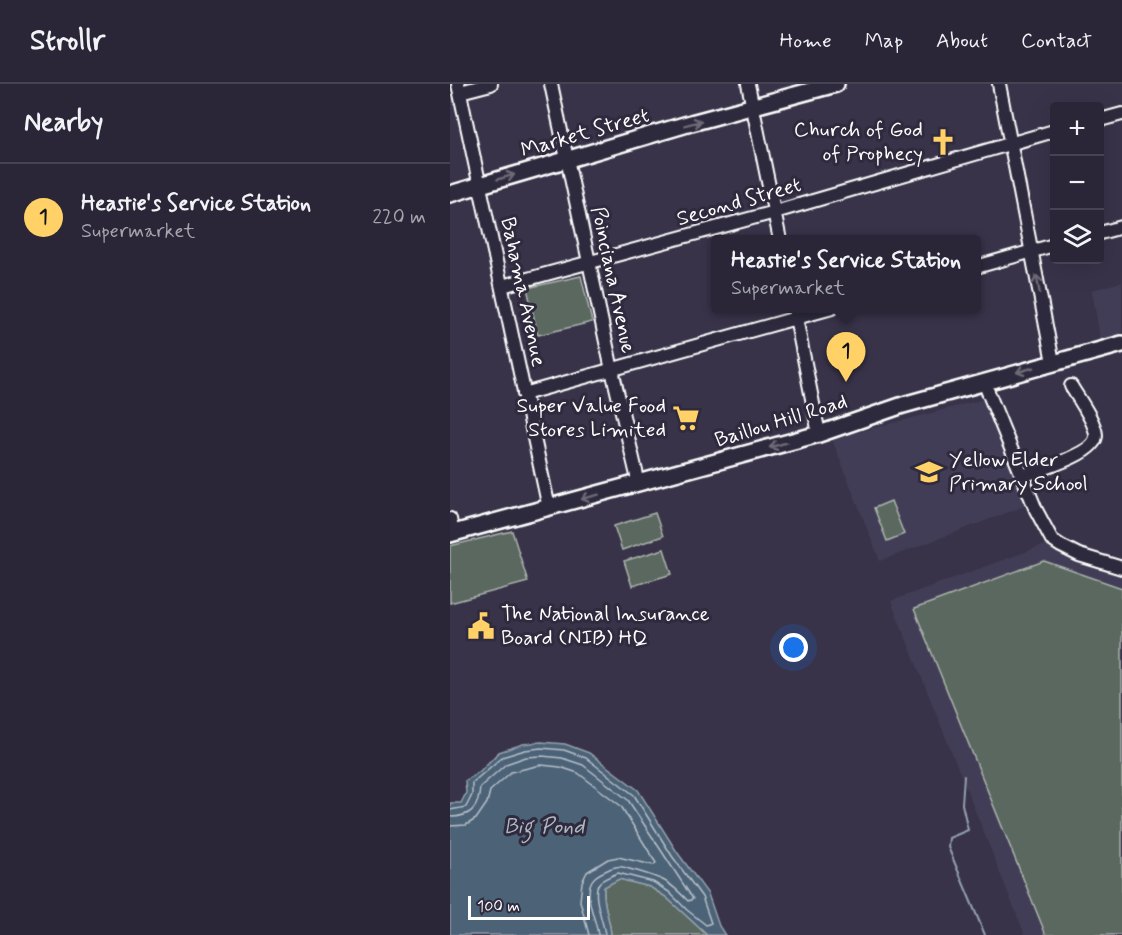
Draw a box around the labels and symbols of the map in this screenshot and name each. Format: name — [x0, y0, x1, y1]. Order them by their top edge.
street label: Market Street — [518, 101, 653, 165]
place label: Church of God of Prophecy — [794, 116, 923, 168]
one-way arrow — [683, 117, 702, 128]
church icon: Church of God of Prophecy — [928, 127, 958, 157]
one-way arrow — [496, 171, 515, 183]
street label: Second Street — [673, 171, 805, 233]
street label: Poinciana Avenue — [584, 204, 642, 356]
street label: Bahama Avenue — [493, 215, 553, 369]
one-way arrow — [1032, 275, 1043, 295]
pin: 1 — [826, 332, 866, 382]
one-way arrow — [1016, 365, 1035, 376]
street label: Baillou Hill Road — [711, 388, 851, 454]
place label: Super Value Food Stores Limited — [517, 392, 666, 444]
supermarket icon: Super Value Food Stores Limited — [671, 403, 701, 433]
one-way arrow — [769, 440, 788, 451]
place label: Yellow Elder Primary School — [949, 446, 1088, 498]
school or university icon: Yellow Elder Primary School — [914, 457, 944, 487]
one-way arrow — [581, 492, 600, 503]
place label: The National Insurance Board (NIB) HQ — [501, 600, 710, 652]
public building icon: The National Insurance Board (NIB) HQ — [466, 611, 496, 641]
your location — [779, 633, 808, 662]
water label: Big Pond — [504, 813, 586, 844]
scale bar — [468, 893, 590, 920]

